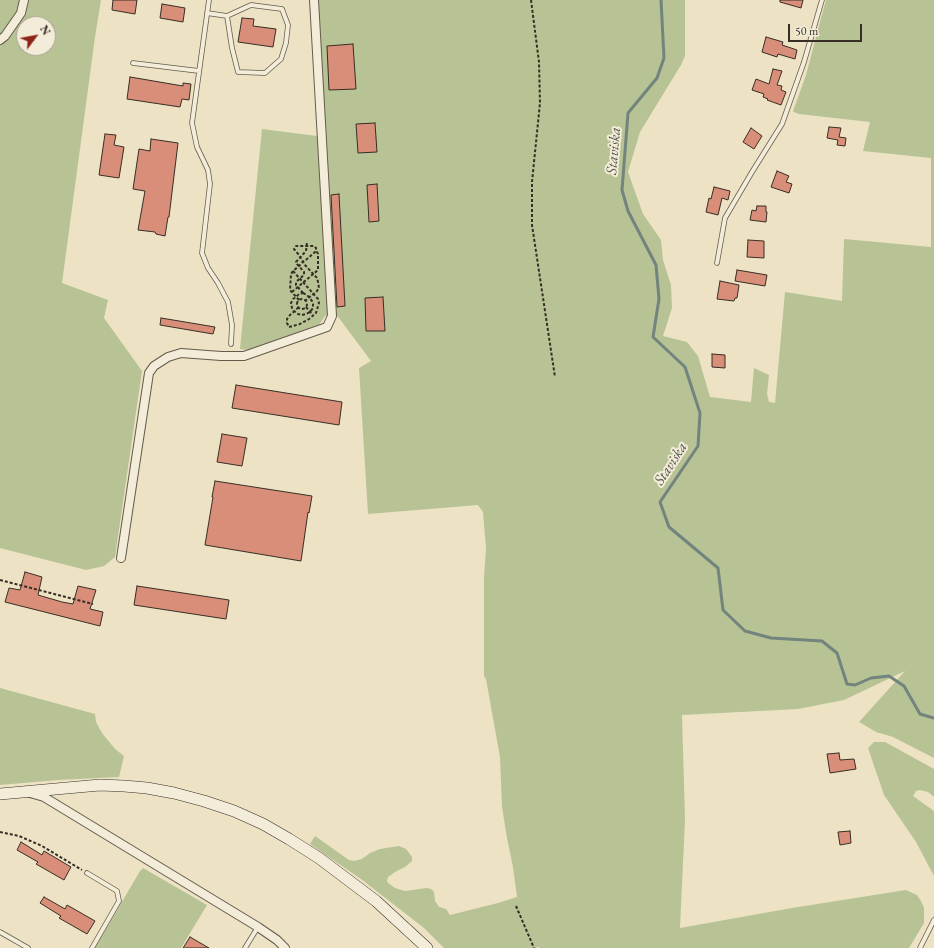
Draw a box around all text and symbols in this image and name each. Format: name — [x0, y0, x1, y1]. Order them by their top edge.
north arrow — [16, 16, 56, 56]
scale bar — [790, 16, 864, 42]
text: N — [37, 23, 54, 38]
text: 50 m — [795, 23, 818, 39]
water label: Staviska — [603, 127, 625, 175]
water label: Staviska — [651, 439, 691, 489]

